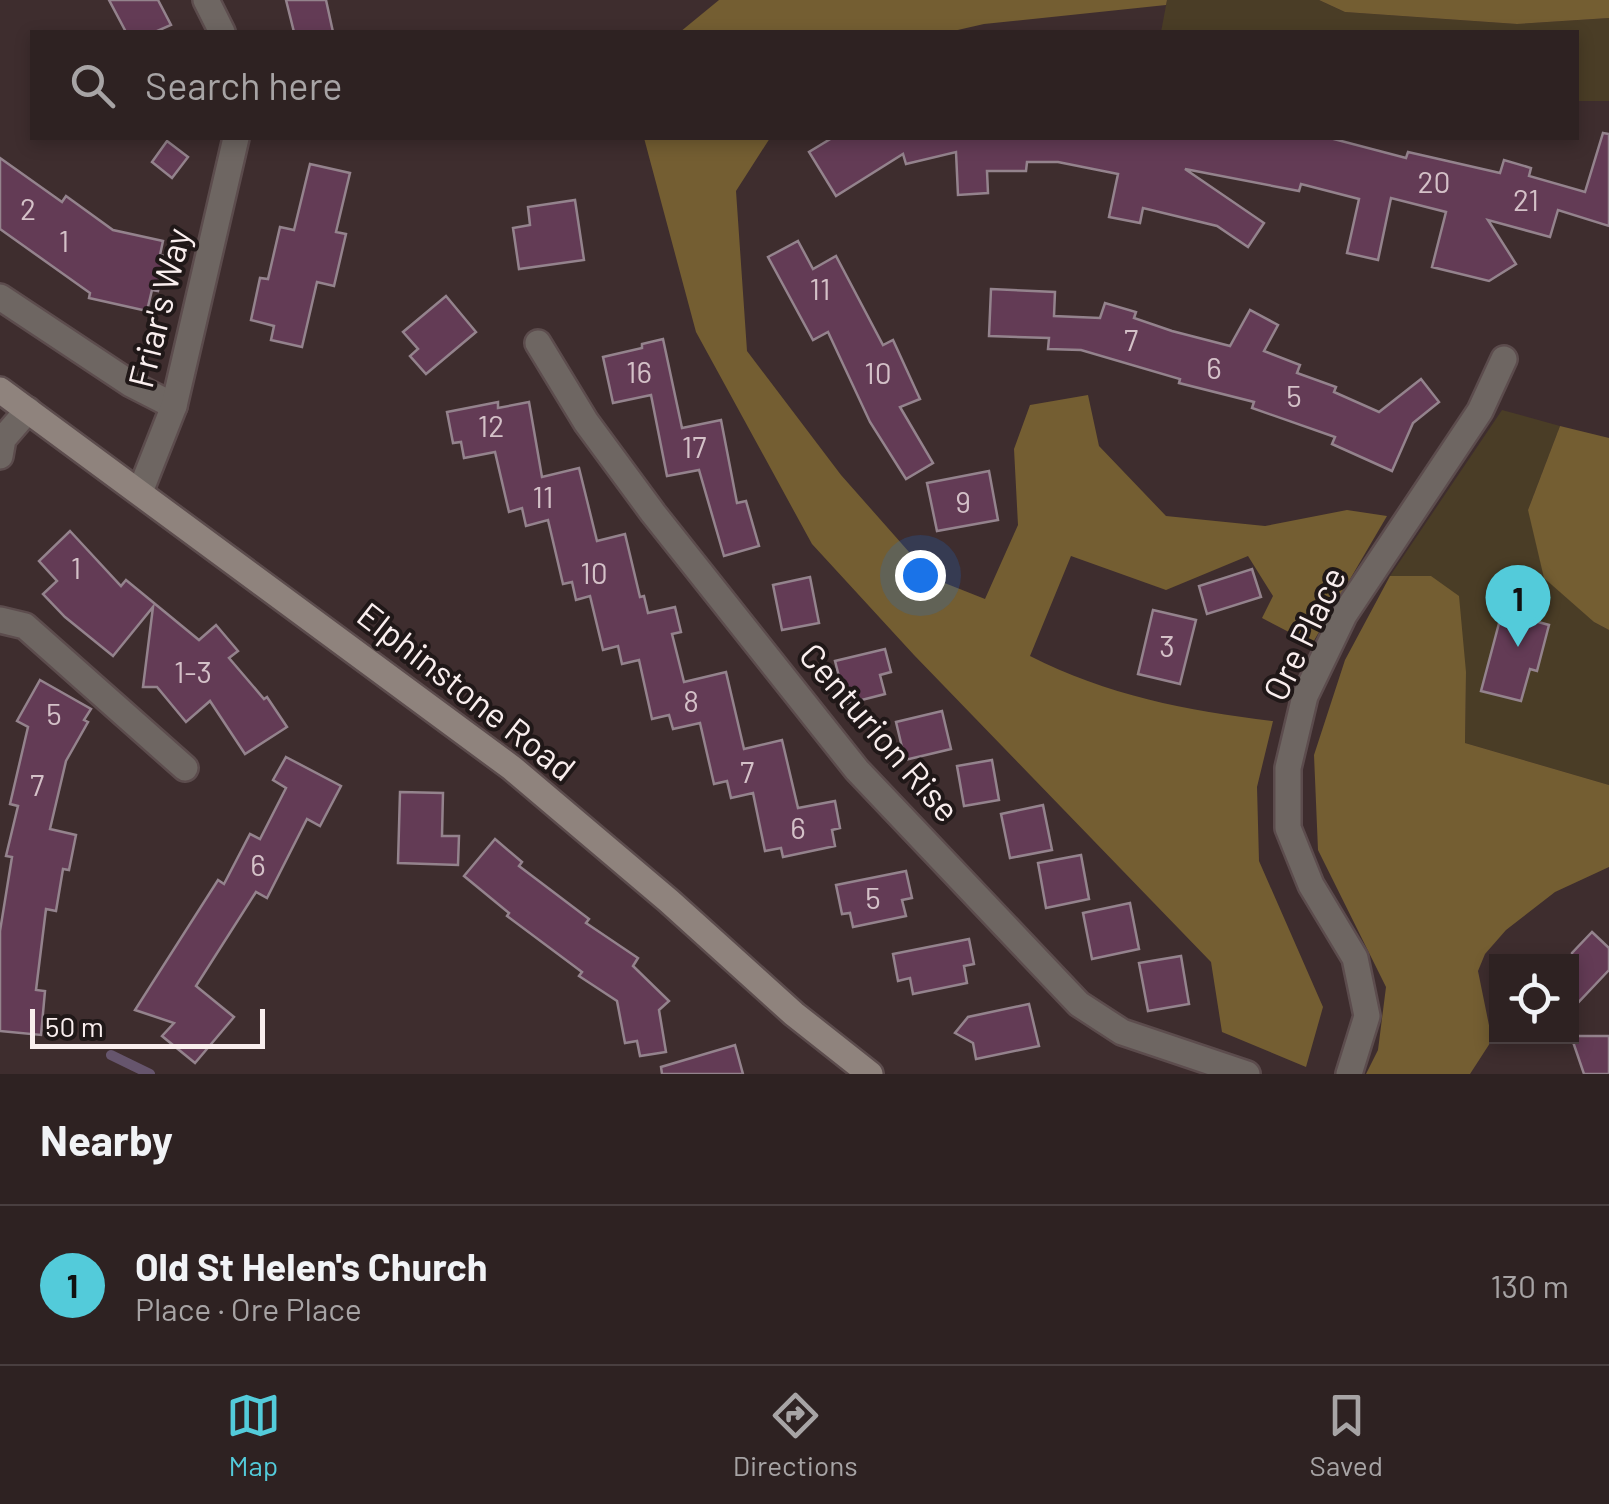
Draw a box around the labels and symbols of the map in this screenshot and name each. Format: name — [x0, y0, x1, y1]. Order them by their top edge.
house number: 20 — [1417, 163, 1451, 199]
house number: 21 — [1513, 181, 1539, 217]
house number: 2 — [20, 190, 36, 226]
house number: 1 — [59, 222, 69, 258]
street label: Friar's Way — [118, 223, 198, 392]
house number: 11 — [809, 270, 831, 306]
house number: 7 — [1124, 321, 1138, 357]
house number: 6 — [1206, 349, 1222, 385]
house number: 16 — [626, 353, 652, 389]
house number: 10 — [864, 354, 892, 390]
house number: 5 — [1286, 377, 1302, 413]
house number: 12 — [478, 407, 504, 443]
house number: 17 — [682, 428, 706, 464]
house number: 11 — [532, 478, 554, 514]
house number: 9 — [955, 483, 971, 519]
house number: 1 — [71, 549, 81, 585]
your location — [895, 550, 946, 601]
house number: 10 — [580, 554, 608, 590]
street label: Ore Place — [1253, 559, 1354, 707]
pin: 1 — [1486, 564, 1550, 647]
street label: Elphinstone Road — [350, 592, 585, 789]
house number: 3 — [1159, 627, 1175, 663]
street label: Centurion Rise — [792, 634, 969, 829]
house number: 1-3 — [174, 653, 212, 689]
house number: 8 — [683, 682, 699, 718]
house number: 5 — [46, 695, 62, 731]
house number: 7 — [740, 753, 754, 789]
house number: 7 — [30, 766, 44, 802]
house number: 6 — [790, 809, 806, 845]
house number: 6 — [250, 846, 266, 882]
house number: 5 — [865, 879, 881, 915]
scale bar — [30, 1004, 265, 1048]

